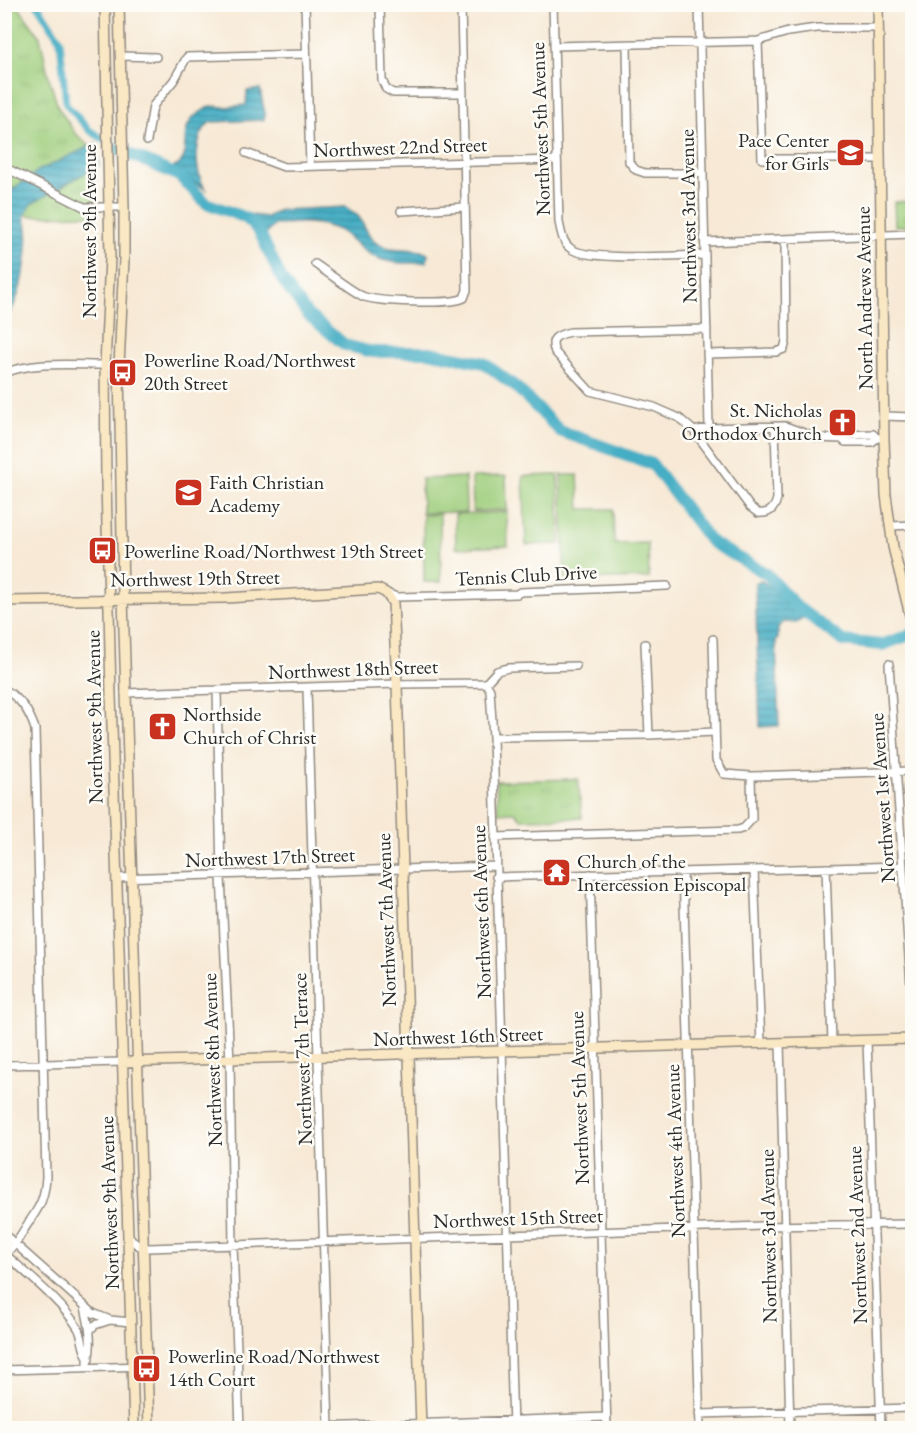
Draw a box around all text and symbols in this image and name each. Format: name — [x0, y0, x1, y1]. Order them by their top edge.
street label: Northwest 5th Avenue — [524, 41, 556, 216]
place label: Pace Center for Girls — [738, 127, 829, 176]
street label: Northwest 3rd Avenue — [673, 129, 703, 303]
street label: Northwest 22nd Street — [313, 131, 488, 163]
school or university icon: Pace Center for Girls — [834, 136, 866, 168]
street label: Northwest 9th Avenue — [76, 144, 102, 318]
street label: North Andrews Avenue — [849, 206, 879, 390]
place label: Powerline Road/Northwest 20th Street — [144, 347, 356, 396]
bus stop icon: Powerline Road/Northwest 20th Street — [107, 356, 139, 388]
place label: St. Nicholas Orthodox Church — [682, 397, 822, 446]
church icon: St. Nicholas Orthodox Church — [827, 406, 859, 438]
place label: Faith Christian Academy — [208, 469, 325, 518]
school or university icon: Faith Christian Academy — [172, 477, 204, 509]
bus stop icon: Powerline Road/Northwest 19th Street — [87, 535, 119, 567]
place label: Powerline Road/Northwest 19th Street — [124, 538, 424, 564]
street label: Tennis Club Drive — [454, 558, 598, 592]
street label: Northwest 19th Street — [110, 564, 281, 592]
street label: Northwest 9th Avenue — [79, 630, 109, 804]
street label: Northwest 18th Street — [268, 653, 439, 685]
place label: Northside Church of Christ — [183, 701, 317, 750]
church icon: Northside Church of Christ — [146, 710, 178, 742]
street label: Northwest 1st Avenue — [863, 712, 901, 884]
street label: Northwest 6th Avenue — [465, 824, 497, 999]
street label: Northwest 7th Avenue — [370, 832, 402, 1007]
street label: Northwest 17th Street — [185, 841, 356, 873]
place label: Church of the Intercession Episcopal — [577, 848, 747, 897]
temple icon: Church of the Intercession Episcopal — [540, 856, 572, 888]
street label: Northwest 8th Avenue — [196, 972, 228, 1147]
street label: Northwest 7th Terrace — [286, 972, 318, 1146]
street label: Northwest 5th Avenue — [563, 1010, 595, 1185]
street label: Northwest 16th Street — [373, 1020, 544, 1052]
street label: Northwest 4th Avenue — [659, 1063, 691, 1238]
street label: Northwest 9th Avenue — [93, 1115, 125, 1290]
street label: Northwest 2nd Avenue — [841, 1145, 873, 1324]
street label: Northwest 3rd Avenue — [753, 1149, 783, 1323]
street label: Northwest 15th Street — [433, 1202, 604, 1234]
place label: Powerline Road/Northwest 14th Court — [168, 1343, 380, 1392]
bus stop icon: Powerline Road/Northwest 14th Court — [131, 1352, 163, 1384]

